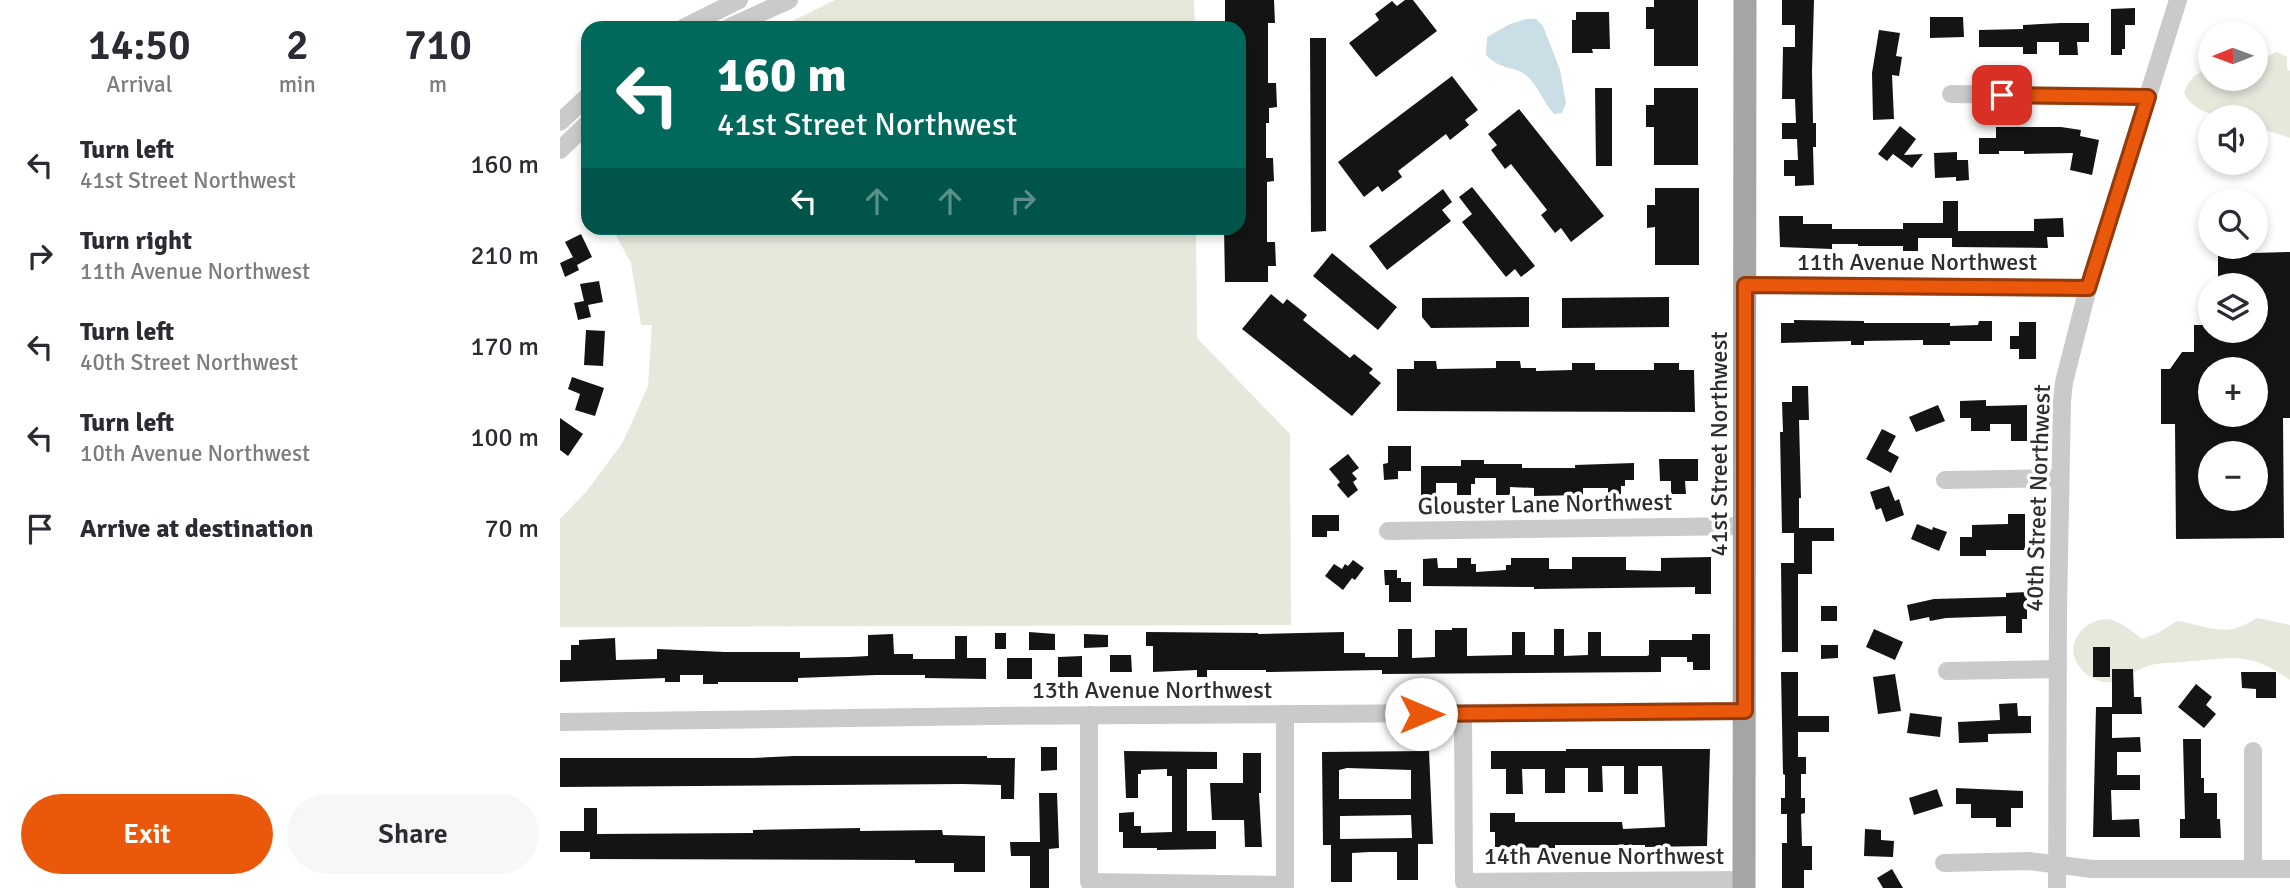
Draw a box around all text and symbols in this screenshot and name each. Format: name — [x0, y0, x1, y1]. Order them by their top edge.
text: 14:50 — [88, 20, 191, 71]
text: 2 — [286, 20, 309, 71]
text: 710 — [404, 20, 472, 71]
north arrow — [2198, 21, 2268, 91]
map controls — [2198, 21, 2268, 511]
text: 160 m — [717, 45, 847, 105]
icon: left — [602, 49, 693, 140]
pin — [1972, 65, 2032, 125]
text: Arrival — [106, 70, 172, 99]
text: min — [279, 70, 316, 99]
text: m — [429, 70, 447, 99]
icon: arrive — [1983, 76, 2021, 114]
text: 41st Street Northwest — [717, 105, 1017, 144]
button: sound — [2198, 105, 2268, 175]
text: Turn left — [80, 134, 174, 166]
icon: left — [21, 146, 59, 184]
text: 160 m — [470, 149, 539, 181]
text: 41st Street Northwest — [80, 166, 296, 195]
icon: left — [785, 182, 823, 220]
icon: ahead — [858, 182, 896, 220]
icon: ahead — [931, 182, 969, 220]
icon: right — [1004, 182, 1042, 220]
button: search — [2198, 189, 2268, 259]
text: Turn right — [80, 225, 192, 257]
icon: right — [21, 237, 59, 275]
text: 210 m — [470, 240, 539, 272]
street label: 11th Avenue Northwest — [1797, 247, 2037, 277]
text: 11th Avenue Northwest — [80, 257, 310, 286]
button: layers — [2198, 273, 2268, 343]
text: Turn left — [80, 316, 174, 348]
icon: left — [21, 328, 59, 366]
text: 170 m — [470, 331, 539, 363]
street label: 41st Street Northwest — [1704, 331, 1734, 557]
text: 40th Street Northwest — [80, 348, 298, 377]
button: + — [2198, 357, 2268, 427]
street label: 40th Street Northwest — [2019, 384, 2057, 612]
text: Turn left — [80, 407, 174, 439]
icon: left — [21, 419, 59, 457]
text: 100 m — [470, 422, 539, 454]
text: 10th Avenue Northwest — [80, 439, 310, 468]
button: − — [2198, 441, 2268, 511]
street label: Glouster Lane Northwest — [1417, 487, 1673, 521]
icon: arrive — [21, 510, 59, 548]
text: Arrive at destination — [80, 513, 313, 545]
text: 70 m — [484, 513, 539, 545]
street label: 13th Avenue Northwest — [1032, 675, 1272, 705]
position arrow — [1384, 677, 1458, 751]
button: Exit — [21, 794, 273, 874]
button: Share — [287, 794, 539, 874]
street label: 14th Avenue Northwest — [1484, 841, 1724, 871]

